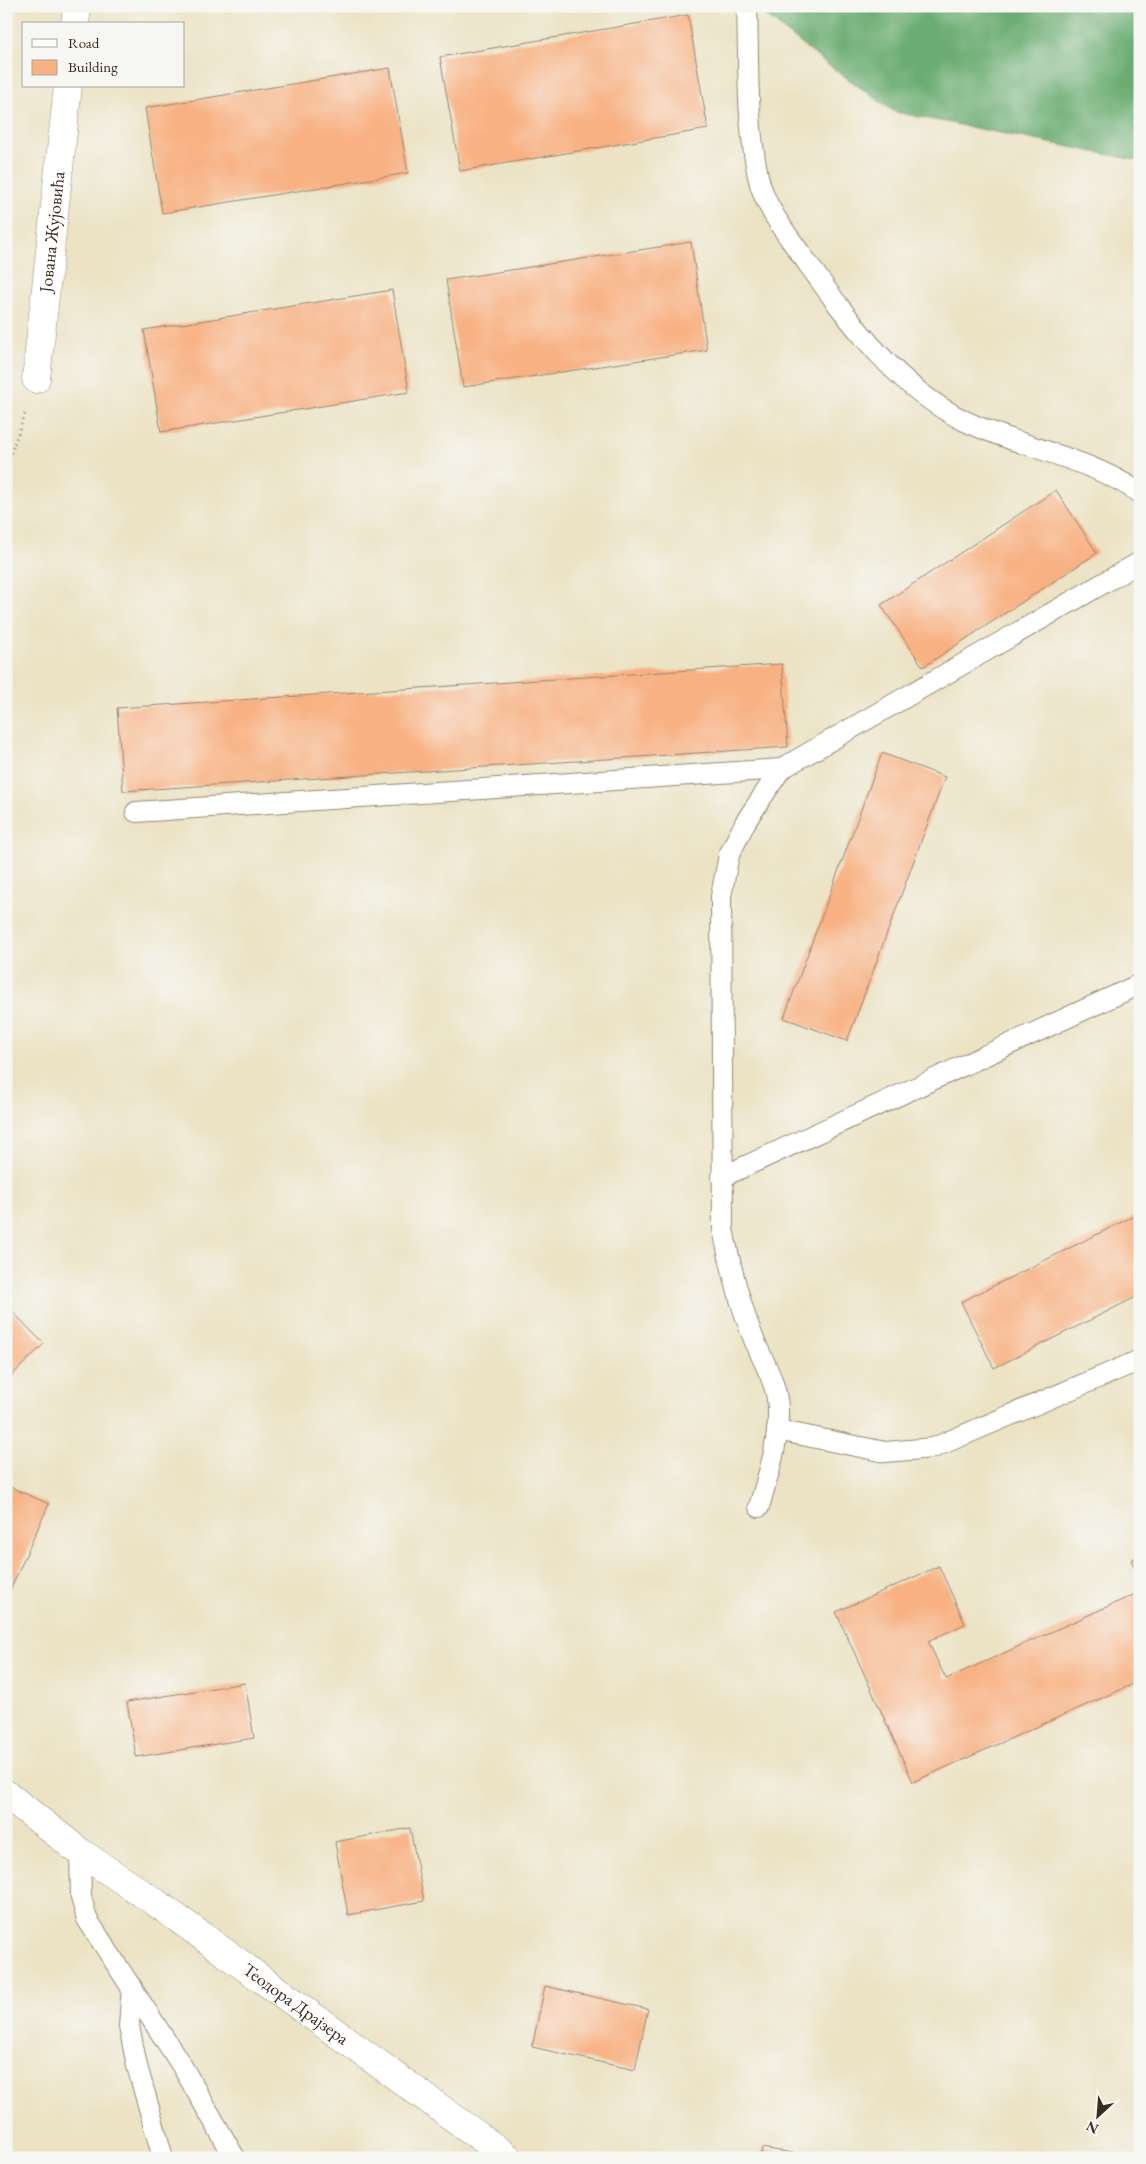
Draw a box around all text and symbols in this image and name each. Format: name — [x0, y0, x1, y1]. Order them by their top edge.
legend — [22, 22, 185, 88]
text: Road — [68, 33, 100, 52]
text: Building — [68, 57, 118, 76]
street label: Јована Жујовића — [33, 169, 70, 296]
street label: Теодора Драјзера — [239, 1957, 354, 2050]
north arrow — [1074, 2092, 1124, 2142]
text: N — [1083, 2117, 1101, 2138]

